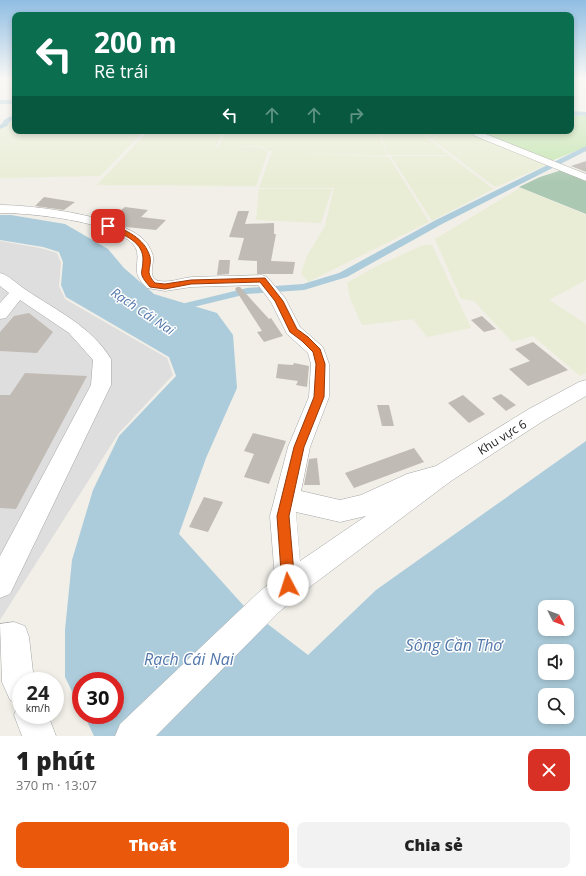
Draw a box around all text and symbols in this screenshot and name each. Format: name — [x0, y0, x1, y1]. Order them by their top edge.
text: 200 m — [94, 23, 177, 61]
icon: left — [28, 28, 80, 80]
text: Rẽ trái — [94, 59, 148, 83]
icon: left — [219, 104, 241, 126]
icon: ahead — [261, 104, 283, 126]
icon: ahead — [303, 104, 325, 126]
icon: right — [345, 104, 367, 126]
pin — [91, 209, 125, 243]
icon: arrive — [97, 215, 119, 237]
water label: Rạch Cái Nai — [108, 283, 179, 339]
street label: Khu vực 6 — [474, 415, 530, 459]
position arrow — [267, 564, 309, 606]
north arrow — [538, 600, 574, 636]
map controls — [538, 600, 574, 724]
water label: Sông Cần Thơ — [406, 634, 504, 656]
button: sound — [538, 644, 574, 680]
water label: Rạch Cái Nai — [144, 648, 235, 670]
speed limit sign: 30 — [72, 672, 124, 724]
text: 24 — [27, 679, 49, 706]
button: search — [538, 688, 574, 724]
text: km/h — [26, 701, 50, 715]
text: 1 phút — [16, 744, 95, 777]
button: close — [528, 749, 570, 791]
text: 370 m · 13:07 — [16, 776, 97, 794]
button: Thoát — [16, 822, 289, 868]
button: Chia sẻ — [297, 822, 570, 868]

